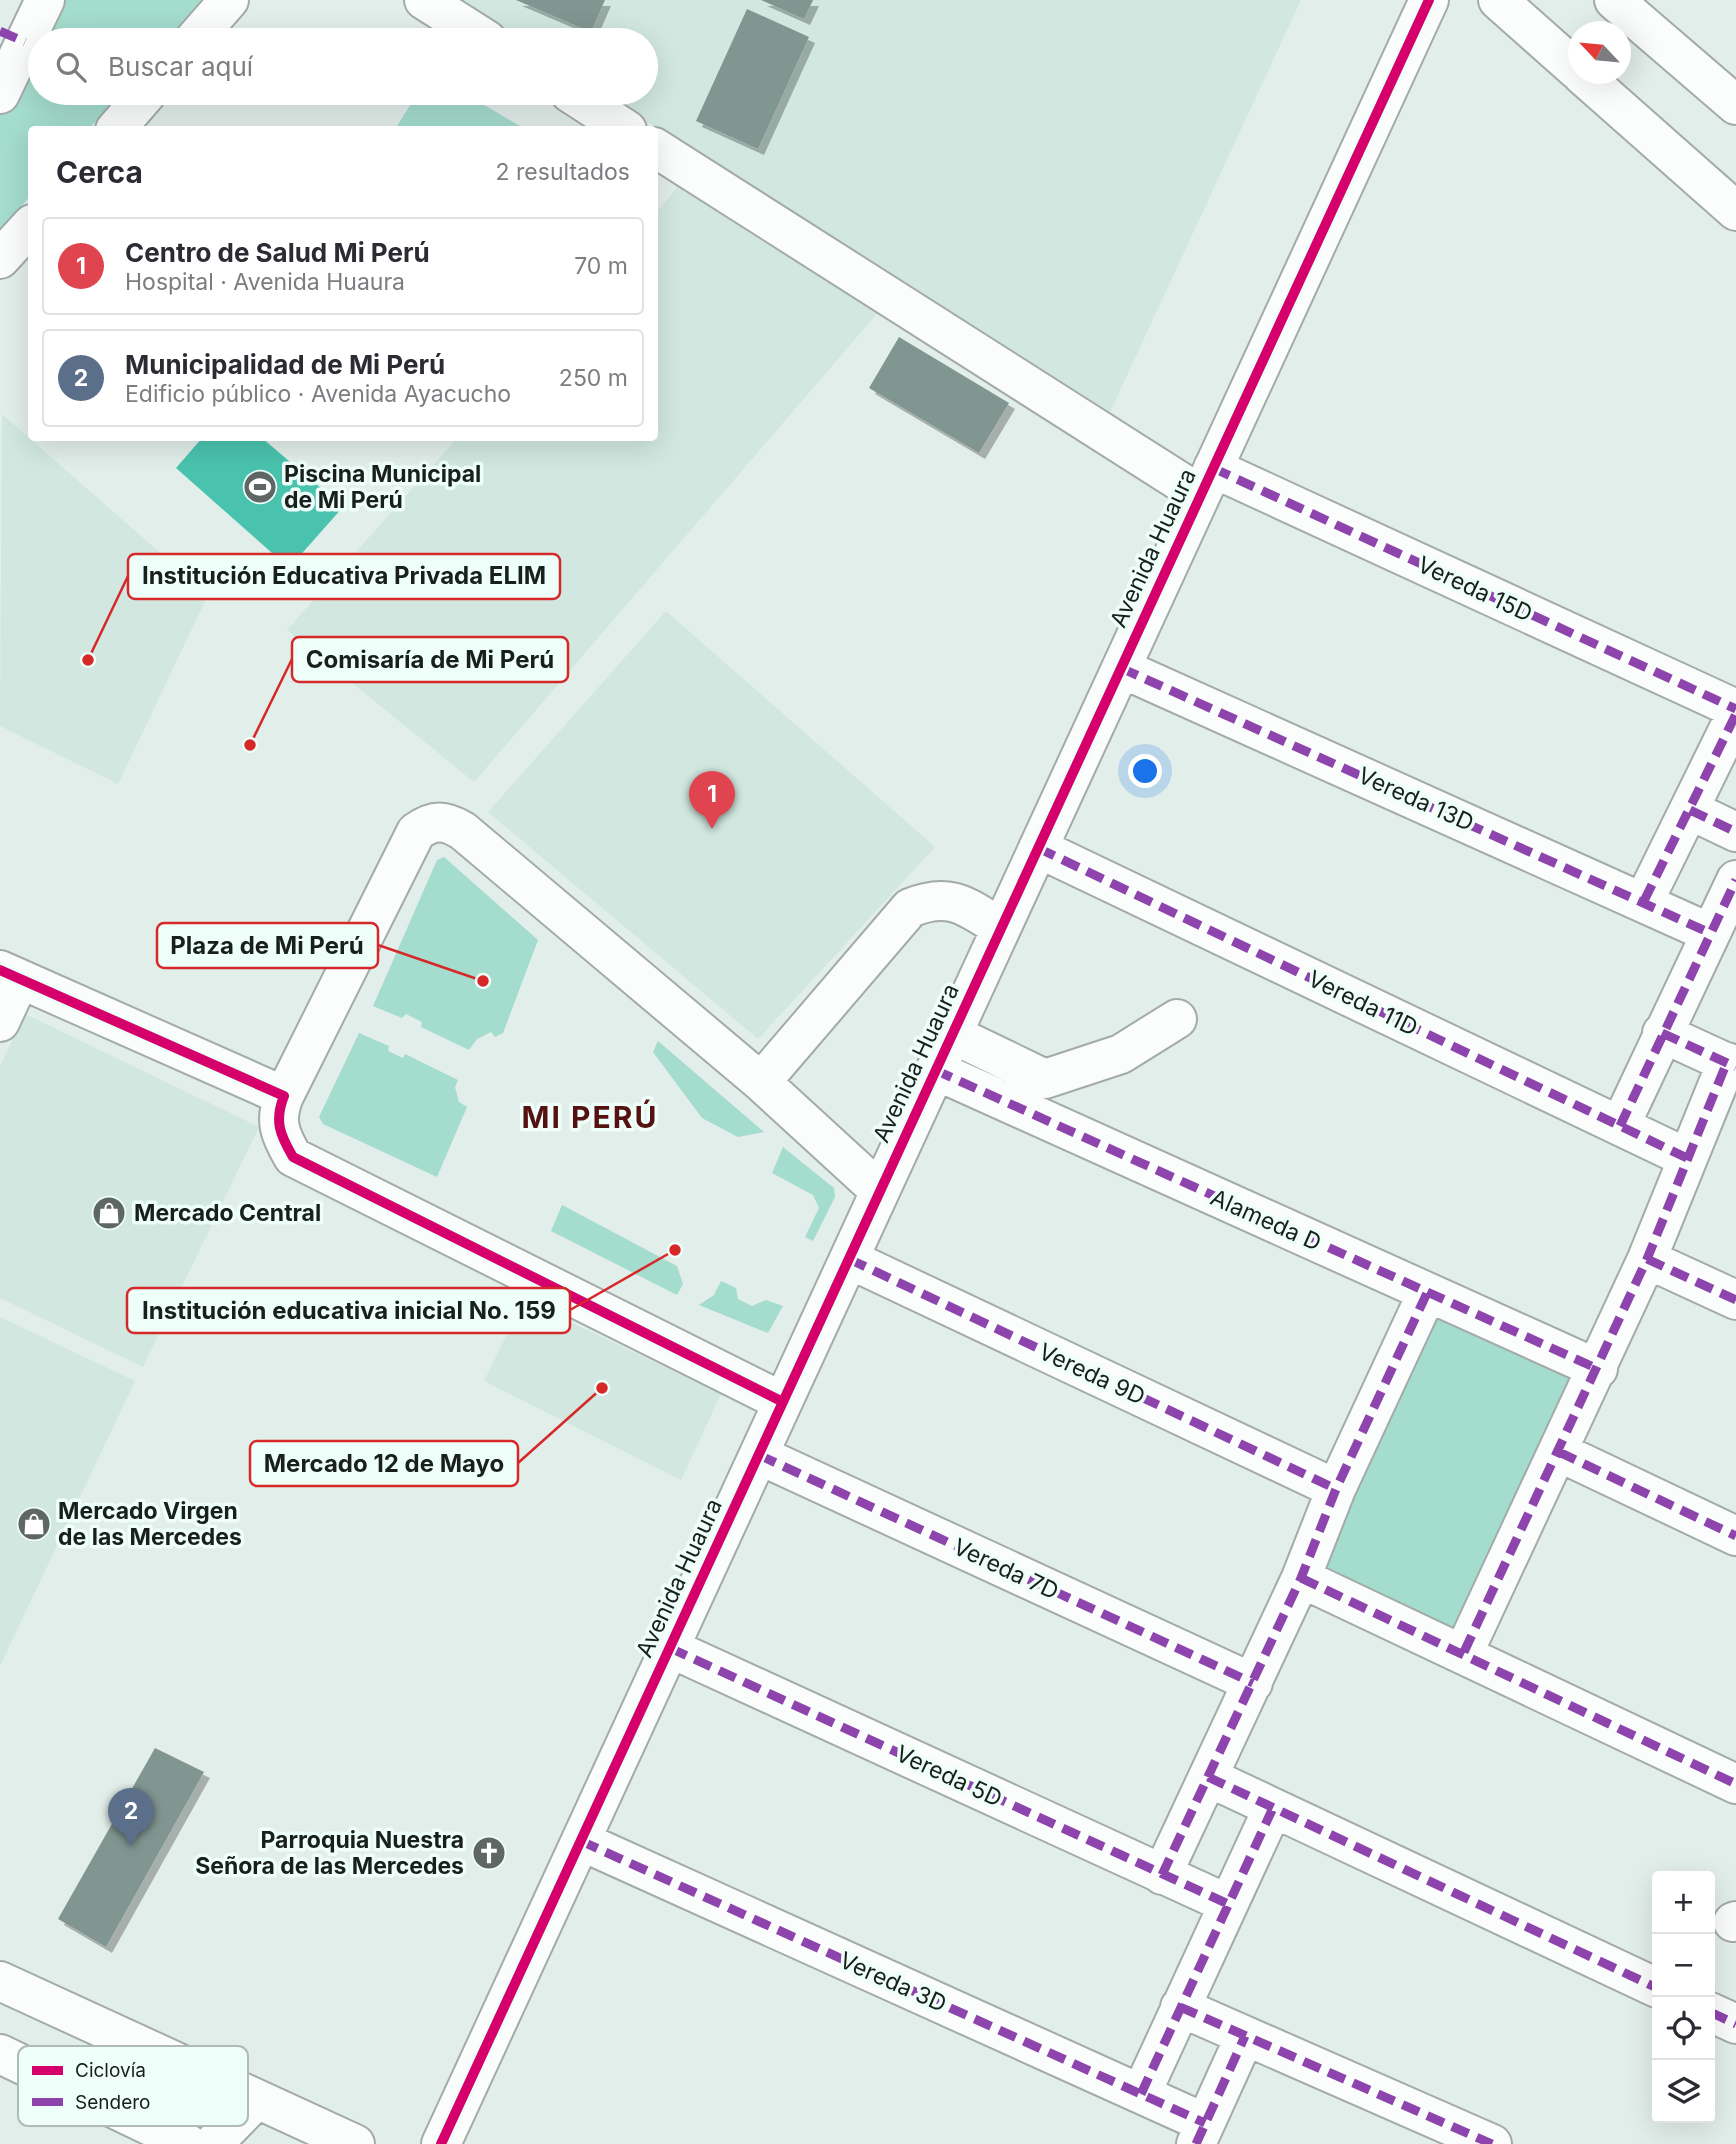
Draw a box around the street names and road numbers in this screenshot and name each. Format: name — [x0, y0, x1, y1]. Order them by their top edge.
street label: Avenida Huaura — [1104, 464, 1202, 632]
street label: Vereda 15D — [1413, 550, 1537, 628]
street label: Vereda 13D — [1354, 761, 1478, 837]
street label: Vereda 11D — [1304, 964, 1422, 1042]
street label: Avenida Huaura — [867, 979, 965, 1147]
street label: Alameda D — [1206, 1183, 1326, 1257]
street label: Vereda 9D — [1034, 1337, 1150, 1411]
street label: Avenida Huaura — [630, 1494, 728, 1662]
street label: Vereda 7D — [949, 1532, 1063, 1606]
street label: Vereda 5D — [891, 1739, 1007, 1813]
street label: Vereda 3D — [835, 1946, 951, 2018]

